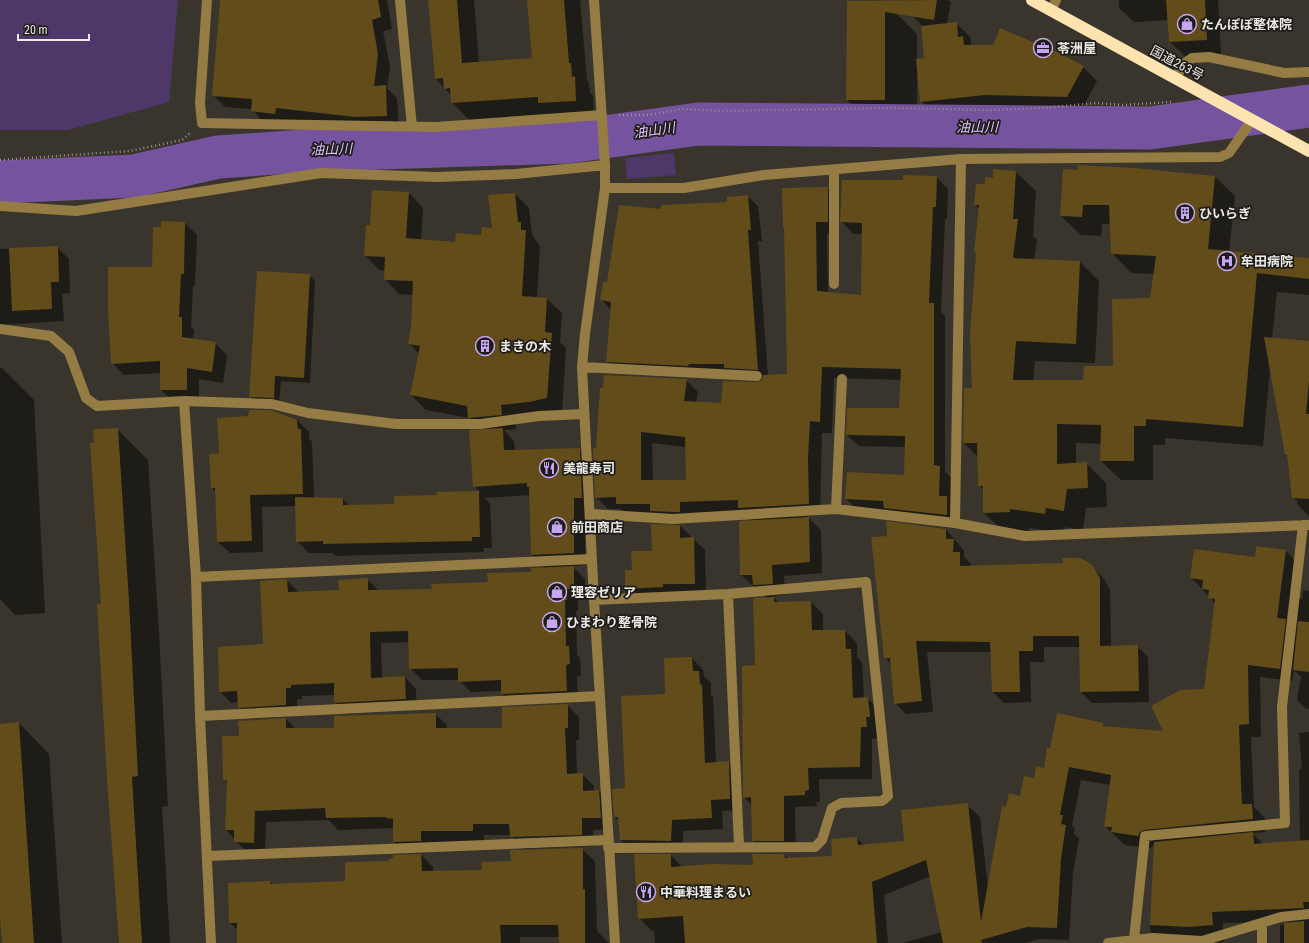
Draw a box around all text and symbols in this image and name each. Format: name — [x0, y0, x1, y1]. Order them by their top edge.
shop icon: たんぽぽ整体院 — [1176, 13, 1198, 35]
scale bar — [18, 16, 89, 42]
place label: たんぽぽ整体院 — [1201, 17, 1292, 32]
text: 20 m — [24, 23, 48, 37]
office icon: 苓洲屋 — [1032, 37, 1054, 59]
place label: 苓洲屋 — [1057, 41, 1096, 56]
street label: 国道263号 — [1148, 43, 1206, 83]
water label: 油山川 — [632, 119, 678, 141]
water label: 油山川 — [956, 119, 1000, 135]
water label: 油山川 — [310, 140, 354, 158]
building icon: ひいらぎ — [1174, 202, 1196, 224]
place label: ひいらぎ — [1199, 206, 1251, 221]
hospital icon: 牟田病院 — [1216, 250, 1238, 272]
place label: 牟田病院 — [1241, 254, 1293, 269]
building icon: まきの木 — [474, 335, 496, 357]
place label: まきの木 — [499, 339, 552, 354]
restaurant icon: 美龍寿司 — [538, 457, 560, 479]
place label: 美龍寿司 — [563, 461, 615, 476]
shop icon: 前田商店 — [546, 516, 568, 538]
place label: 前田商店 — [571, 520, 623, 535]
shop icon: 理容ゼリア — [546, 581, 568, 603]
place label: 理容ゼリア — [571, 585, 636, 600]
shop icon: ひまわり整骨院 — [541, 611, 563, 633]
place label: ひまわり整骨院 — [566, 615, 657, 630]
restaurant icon: 中華料理まるい — [635, 881, 657, 903]
place label: 中華料理まるい — [660, 885, 751, 900]

